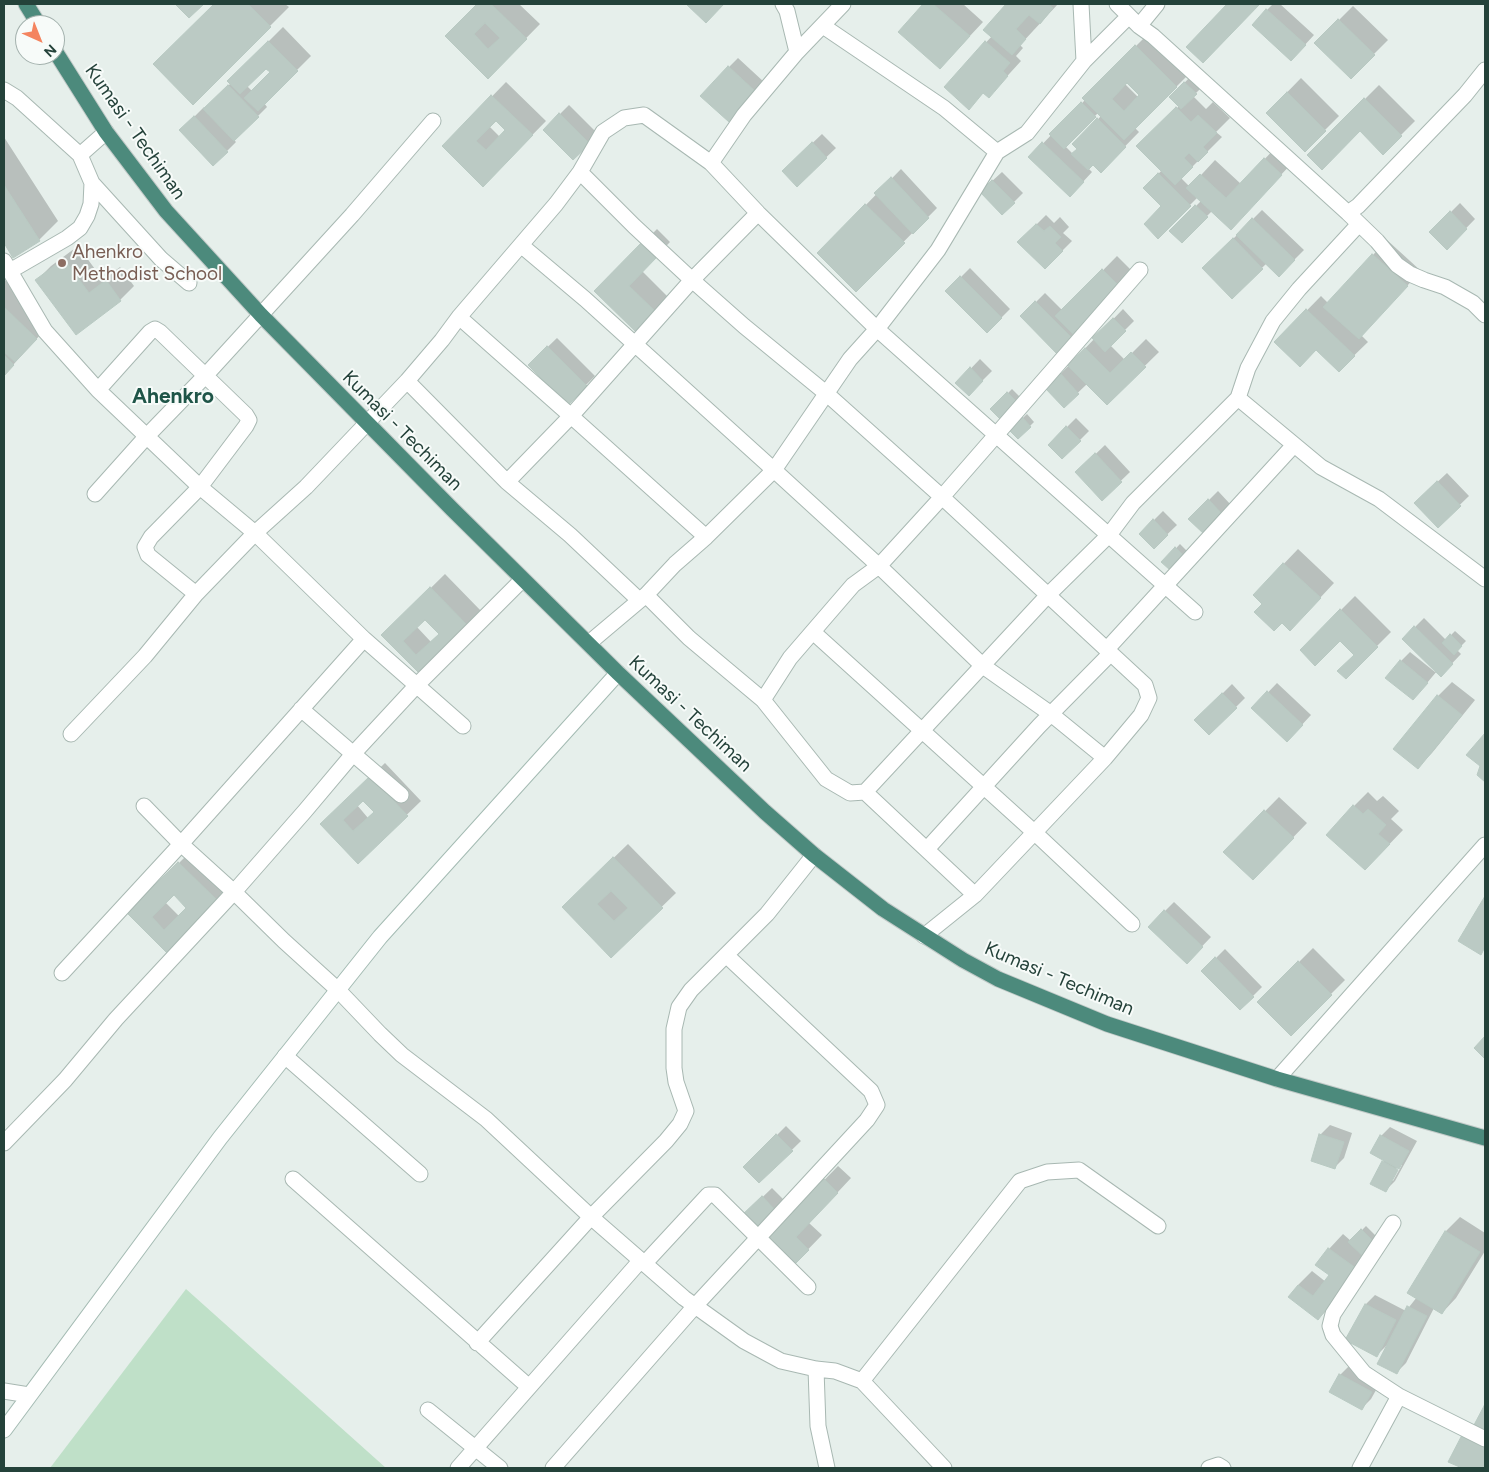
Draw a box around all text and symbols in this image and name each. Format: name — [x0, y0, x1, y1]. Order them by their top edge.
north arrow — [15, 15, 65, 65]
text: N — [40, 41, 60, 60]
street label: Kumasi - Techiman — [80, 60, 190, 204]
place label: Ahenkro Methodist School — [72, 241, 222, 285]
marker: Ahenkro Methodist School — [56, 257, 68, 269]
street label: Kumasi - Techiman — [337, 366, 467, 496]
district label: Ahenkro — [132, 384, 214, 410]
street label: Kumasi - Techiman — [624, 651, 756, 777]
street label: Kumasi - Techiman — [981, 937, 1137, 1021]

